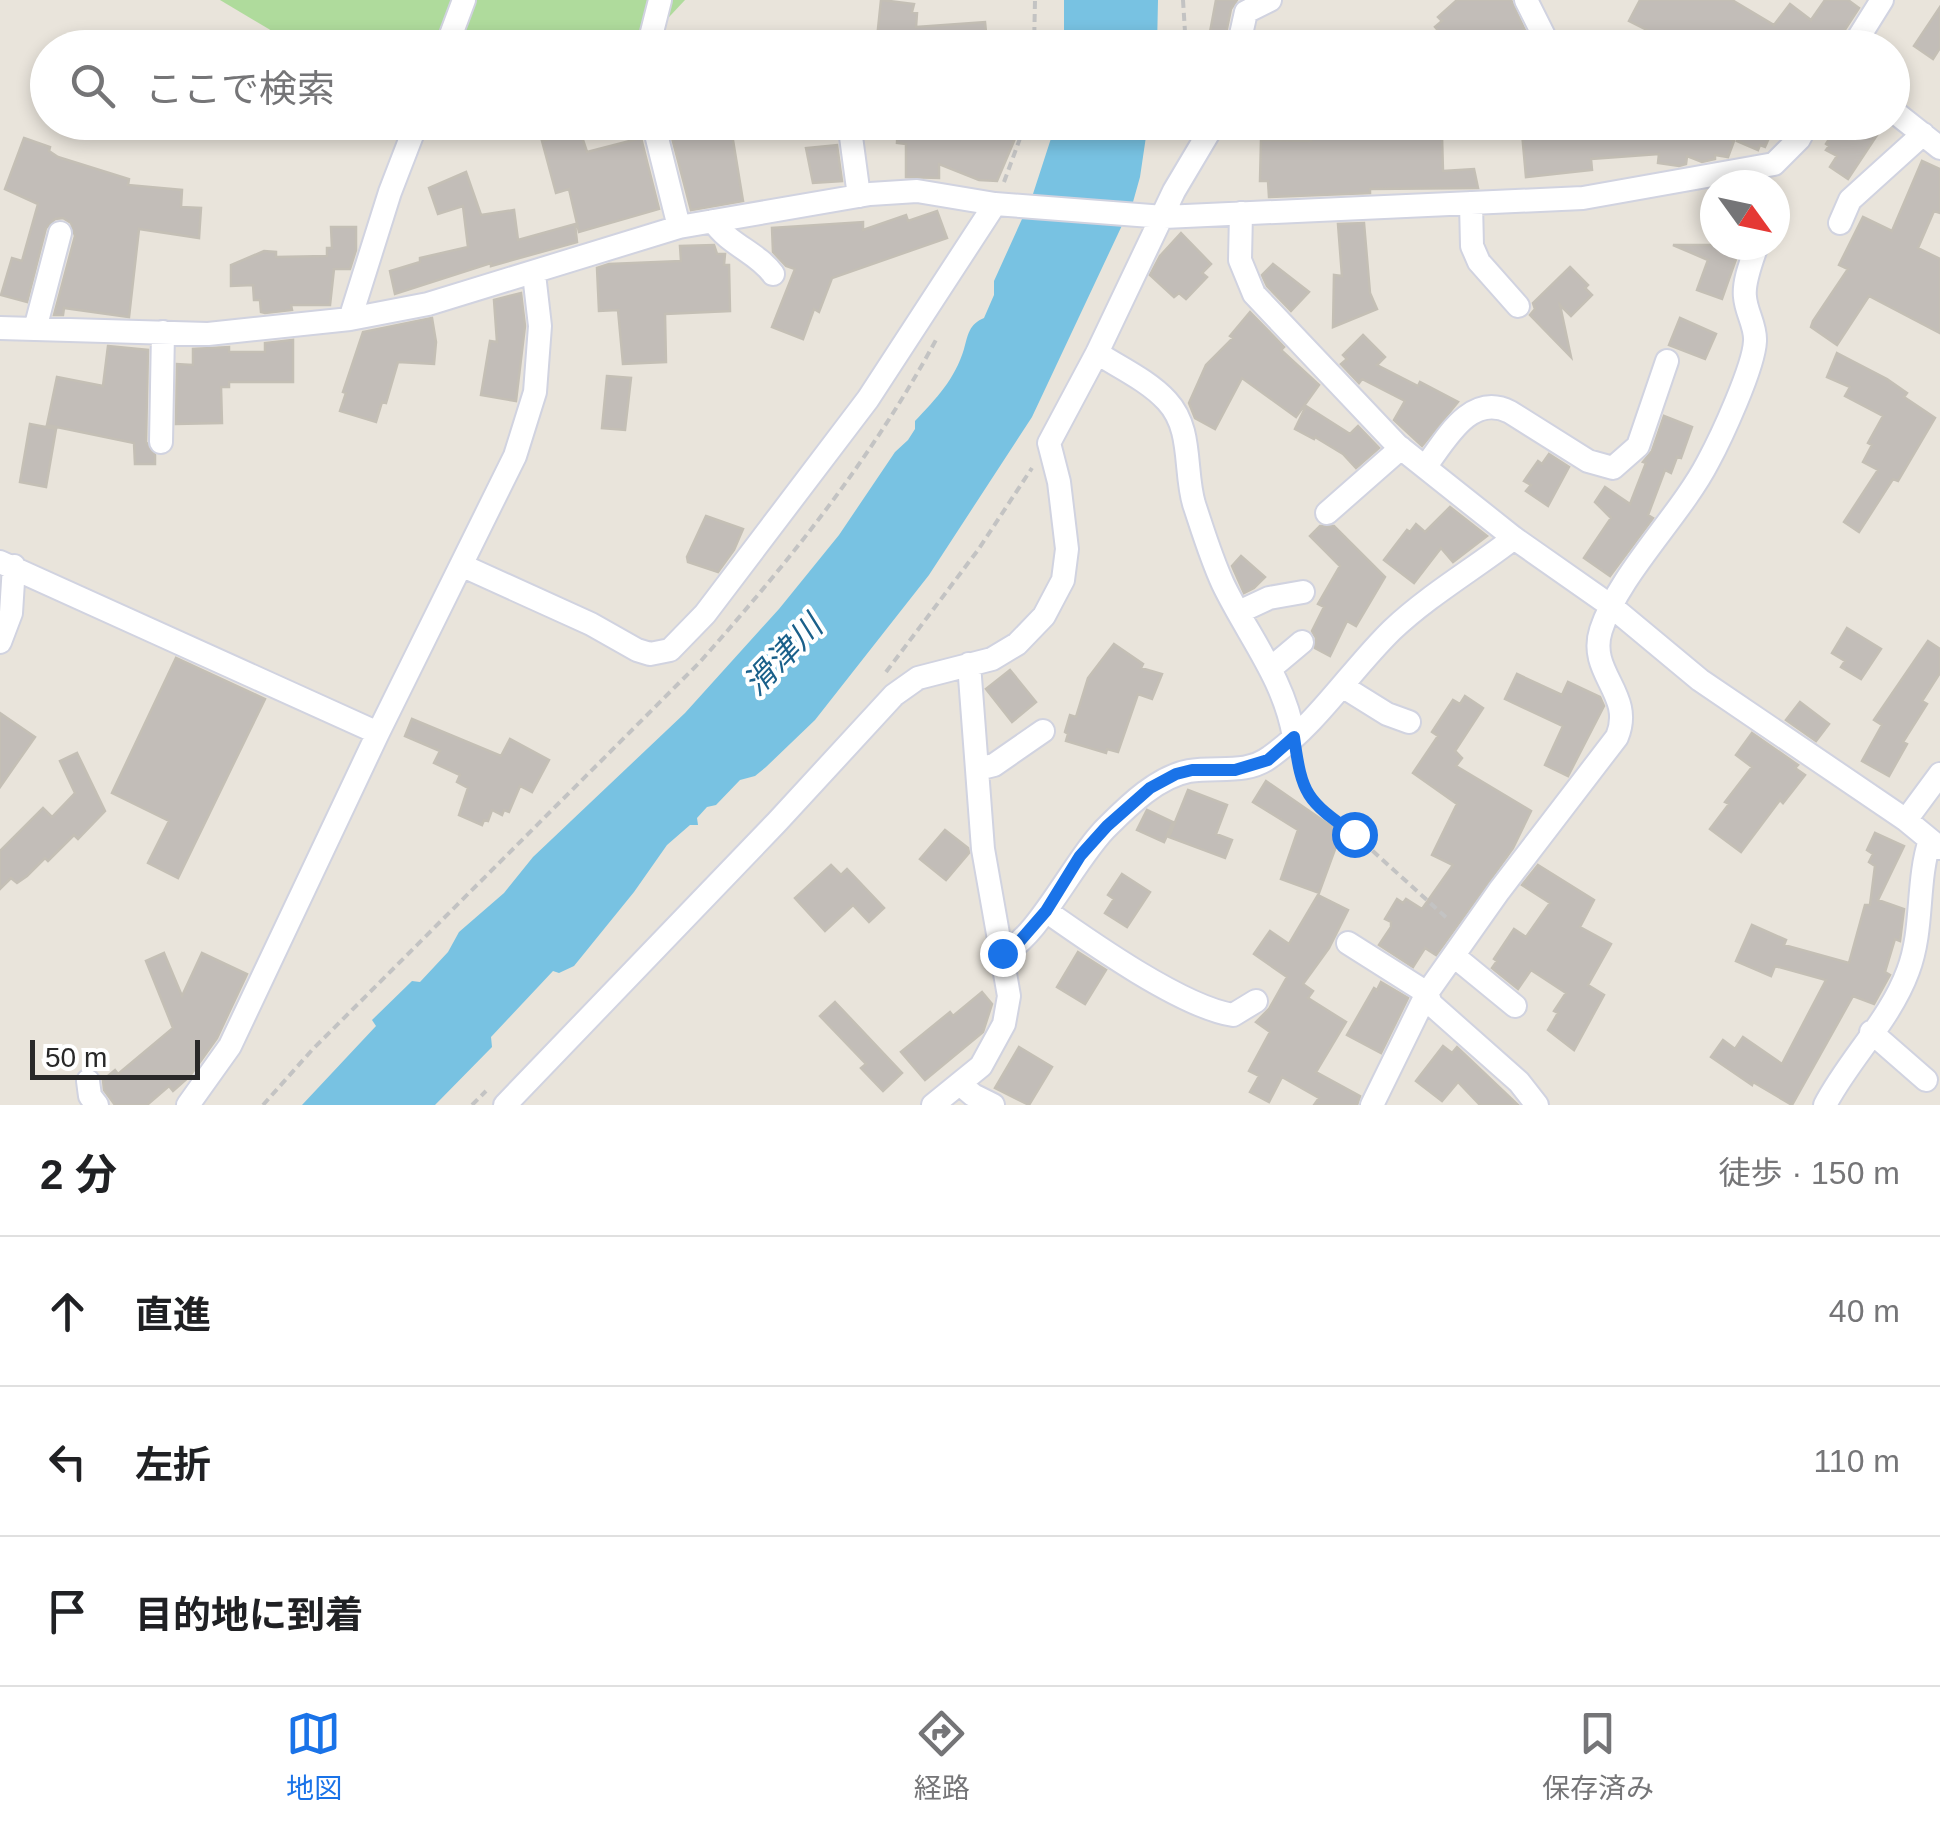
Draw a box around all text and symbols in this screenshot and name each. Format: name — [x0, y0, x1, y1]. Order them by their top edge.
search box — [30, 30, 1910, 140]
icon: search — [65, 58, 120, 113]
text: ここで検索 — [145, 68, 335, 110]
north arrow — [1700, 170, 1790, 260]
water label: 滑津川 — [737, 606, 831, 702]
route start — [1332, 812, 1378, 858]
route end — [980, 931, 1026, 977]
scale bar — [30, 1035, 200, 1080]
text: 50 m — [45, 1042, 107, 1073]
text: 2 分 — [40, 1151, 117, 1198]
text: 徒歩 · 150 m — [1719, 1155, 1900, 1191]
icon: ahead — [40, 1284, 95, 1339]
text: 40 m — [1829, 1293, 1900, 1329]
text: 直進 — [135, 1294, 211, 1336]
icon: left — [40, 1434, 95, 1489]
text: 110 m — [1813, 1443, 1900, 1479]
text: 左折 — [135, 1444, 211, 1486]
icon: arrive — [40, 1584, 95, 1639]
text: 目的地に到着 — [135, 1594, 363, 1636]
tab: 地図 — [286, 1706, 342, 1806]
tab: 経路 — [914, 1706, 970, 1806]
tab: 保存済み — [1542, 1706, 1654, 1806]

